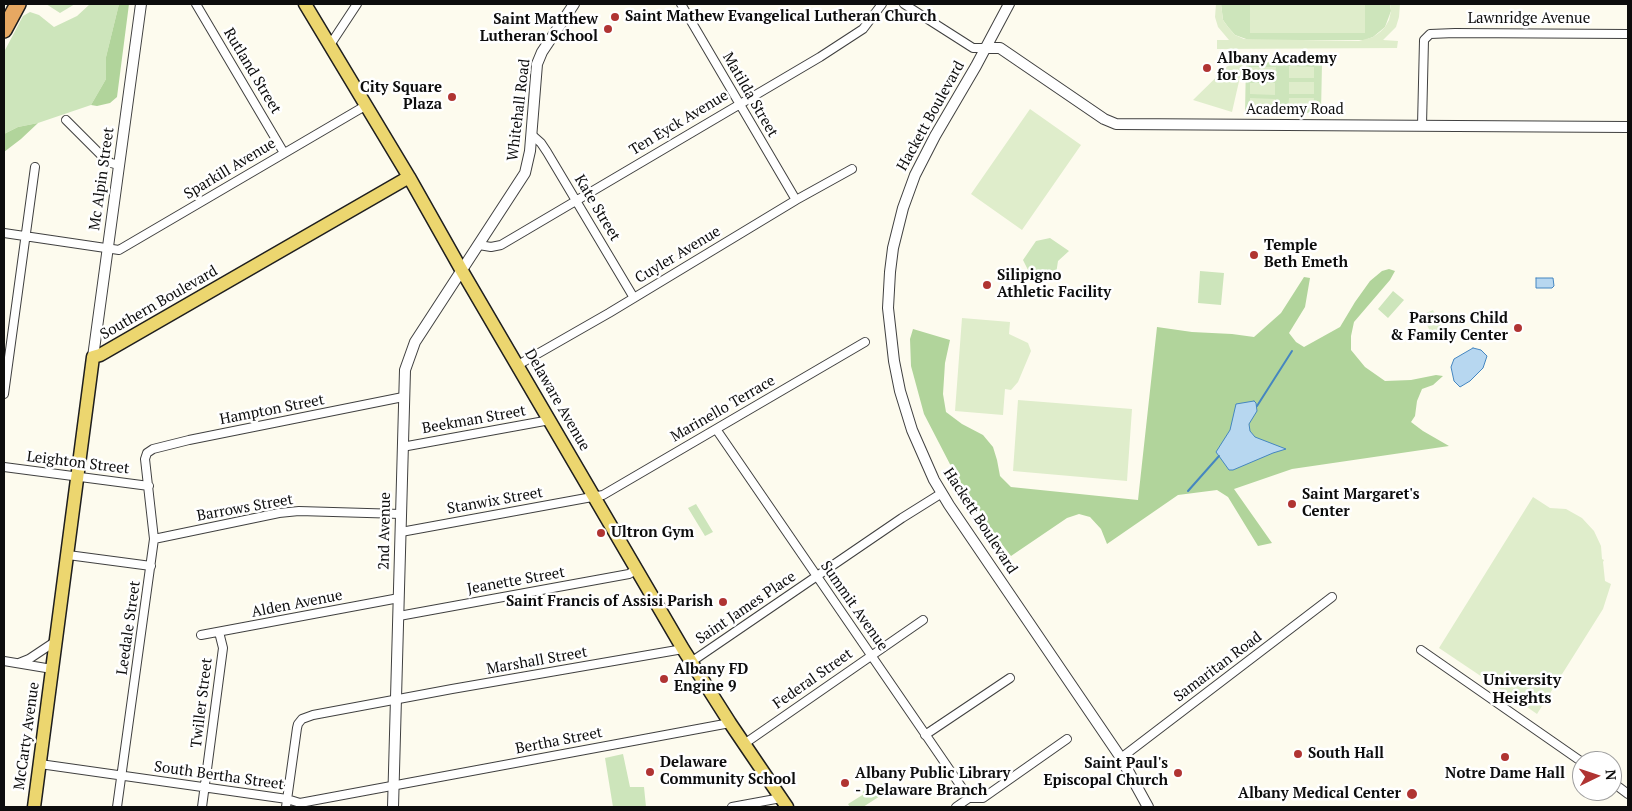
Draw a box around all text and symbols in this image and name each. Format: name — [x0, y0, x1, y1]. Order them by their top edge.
place label: Saint Mathew Evangelical Lutheran Church — [625, 8, 937, 26]
street label: Lawnridge Avenue — [1468, 10, 1590, 28]
place label: Saint Matthew Lutheran School — [480, 11, 598, 46]
marker: Saint Mathew Evangelical Lutheran Church — [609, 11, 621, 23]
marker: Saint Matthew Lutheran School — [602, 23, 614, 35]
street label: Rutland Street — [219, 25, 285, 117]
street label: Matilda Street — [719, 49, 781, 141]
place label: Albany Academy for Boys — [1217, 50, 1337, 85]
street label: Whitehall Road — [504, 58, 534, 162]
street label: Hackett Boulevard — [893, 58, 969, 174]
marker: Albany Academy for Boys — [1201, 62, 1213, 74]
place label: City Square Plaza — [360, 79, 442, 114]
street label: Ten Eyck Avenue — [626, 86, 732, 160]
marker: City Square Plaza — [446, 91, 458, 103]
street label: Academy Road — [1246, 101, 1344, 119]
street label: Mc Alpin Street — [86, 126, 118, 232]
street label: Sparkill Avenue — [181, 135, 279, 203]
street label: Kate Street — [570, 172, 624, 244]
street label: Cuyler Avenue — [632, 222, 724, 288]
place label: Temple Beth Emeth — [1264, 237, 1348, 272]
marker: Temple Beth Emeth — [1248, 249, 1260, 261]
street label: Southern Boulevard — [97, 262, 221, 344]
place label: Silipigno Athletic Facility — [997, 267, 1111, 302]
marker: Silipigno Athletic Facility — [981, 279, 993, 291]
place label: Parsons Child & Family Center — [1390, 310, 1508, 345]
marker: Parsons Child & Family Center — [1512, 322, 1524, 334]
street label: Delaware Avenue — [521, 346, 593, 454]
street label: Marinello Terrace — [668, 372, 778, 446]
street label: Hampton Street — [218, 391, 326, 429]
street label: Beekman Street — [421, 402, 527, 438]
street label: Leighton Street — [26, 448, 130, 478]
street label: Hackett Boulevard — [939, 465, 1021, 577]
street label: Stanwix Street — [446, 484, 544, 518]
place label: Saint Margaret's Center — [1302, 486, 1419, 521]
street label: Barrows Street — [195, 491, 295, 525]
street label: 2nd Avenue — [375, 492, 395, 570]
marker: Saint Margaret's Center — [1286, 498, 1298, 510]
place label: Ultron Gym — [611, 524, 694, 542]
marker: Ultron Gym — [595, 527, 607, 539]
street label: Summit Avenue — [816, 558, 892, 654]
street label: Jeanette Street — [466, 564, 566, 598]
street label: Saint James Place — [693, 568, 799, 648]
street label: Leedale Street — [113, 580, 145, 676]
street label: Alden Avenue — [250, 586, 344, 622]
place label: Saint Francis of Assisi Parish — [506, 593, 713, 611]
marker: Saint Francis of Assisi Parish — [717, 596, 729, 608]
street label: Samaritan Road — [1170, 628, 1266, 706]
street label: Marshall Street — [485, 643, 589, 679]
street label: Federal Street — [770, 645, 856, 713]
street label: Twiller Street — [188, 657, 216, 749]
place label: Albany FD Engine 9 — [674, 661, 748, 696]
district label: University Heights — [1483, 670, 1561, 708]
marker: Albany FD Engine 9 — [658, 673, 670, 685]
street label: McCarty Avenue — [11, 681, 43, 791]
street label: Bertha Street — [514, 724, 604, 758]
place label: South Hall — [1308, 745, 1384, 763]
marker: South Hall — [1292, 748, 1304, 760]
marker: Notre Dame Hall — [1499, 751, 1511, 763]
north arrow — [1572, 751, 1622, 801]
place label: Delaware Community School — [660, 754, 796, 789]
place label: Saint Paul's Episcopal Church — [1044, 755, 1168, 790]
street label: South Bertha Street — [153, 758, 285, 794]
place label: Albany Public Library - Delaware Branch — [855, 765, 1011, 800]
place label: Notre Dame Hall — [1445, 765, 1565, 783]
marker: Delaware Community School — [644, 766, 656, 778]
marker: Saint Paul's Episcopal Church — [1172, 767, 1184, 779]
text: N — [1602, 769, 1621, 781]
marker: Albany Public Library - Delaware Branch — [839, 777, 851, 789]
place label: Albany Medical Center — [1238, 785, 1401, 803]
marker: Albany Medical Center — [1405, 787, 1419, 801]

